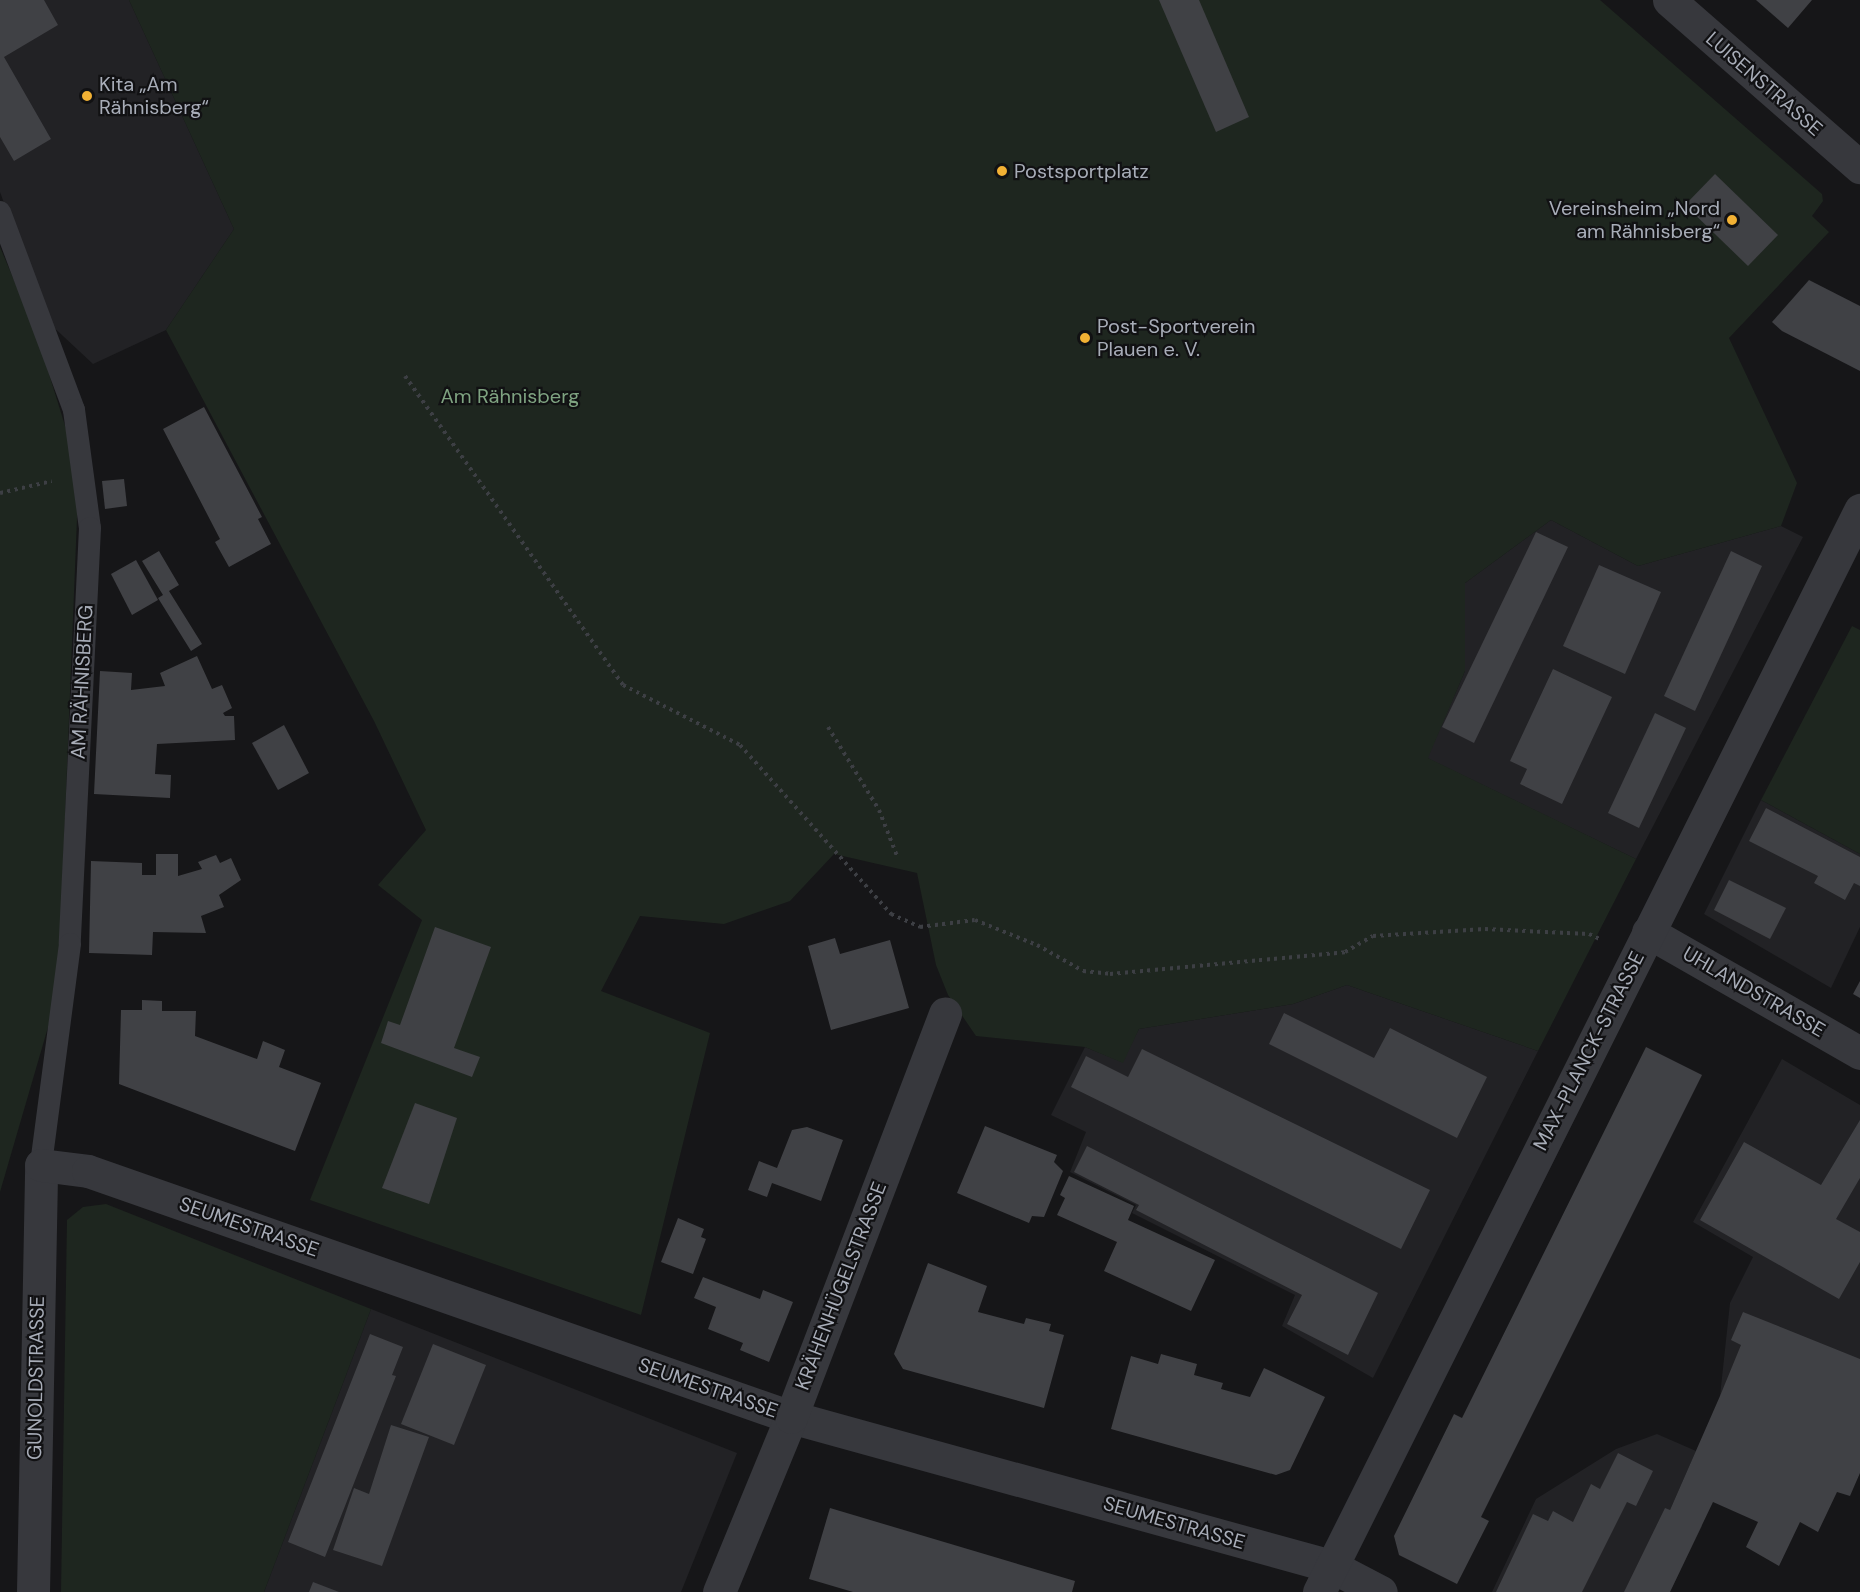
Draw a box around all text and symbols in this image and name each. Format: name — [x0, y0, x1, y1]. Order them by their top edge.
street label: LUISENSTRASSE — [1701, 27, 1827, 141]
place label: Kita „Am Rähnisberg“ — [99, 72, 209, 119]
marker: Kita „Am Rähnisberg“ — [80, 89, 94, 103]
place label: Postsportplatz — [1014, 159, 1149, 183]
marker: Postsportplatz — [995, 164, 1009, 178]
place label: Vereinsheim „Nord am Rähnisberg“ — [1549, 196, 1720, 243]
marker: Vereinsheim „Nord am Rähnisberg“ — [1725, 213, 1739, 227]
place label: Post-Sportverein Plauen e. V. — [1097, 314, 1255, 361]
marker: Post-Sportverein Plauen e. V. — [1078, 331, 1092, 345]
park label: Am Rähnisberg — [441, 384, 579, 408]
street label: AM RÄHNISBERG — [66, 604, 98, 760]
street label: UHLANDSTRASSE — [1679, 942, 1829, 1042]
street label: MAX-PLANCK-STRASSE — [1528, 948, 1650, 1154]
street label: KRÄHENHÜGELSTRASSE — [790, 1179, 892, 1393]
street label: SEUMESTRASSE — [176, 1192, 322, 1262]
street label: GUNOLDSTRASSE — [23, 1296, 49, 1460]
street label: SEUMESTRASSE — [635, 1353, 781, 1423]
street label: SEUMESTRASSE — [1100, 1491, 1248, 1555]

